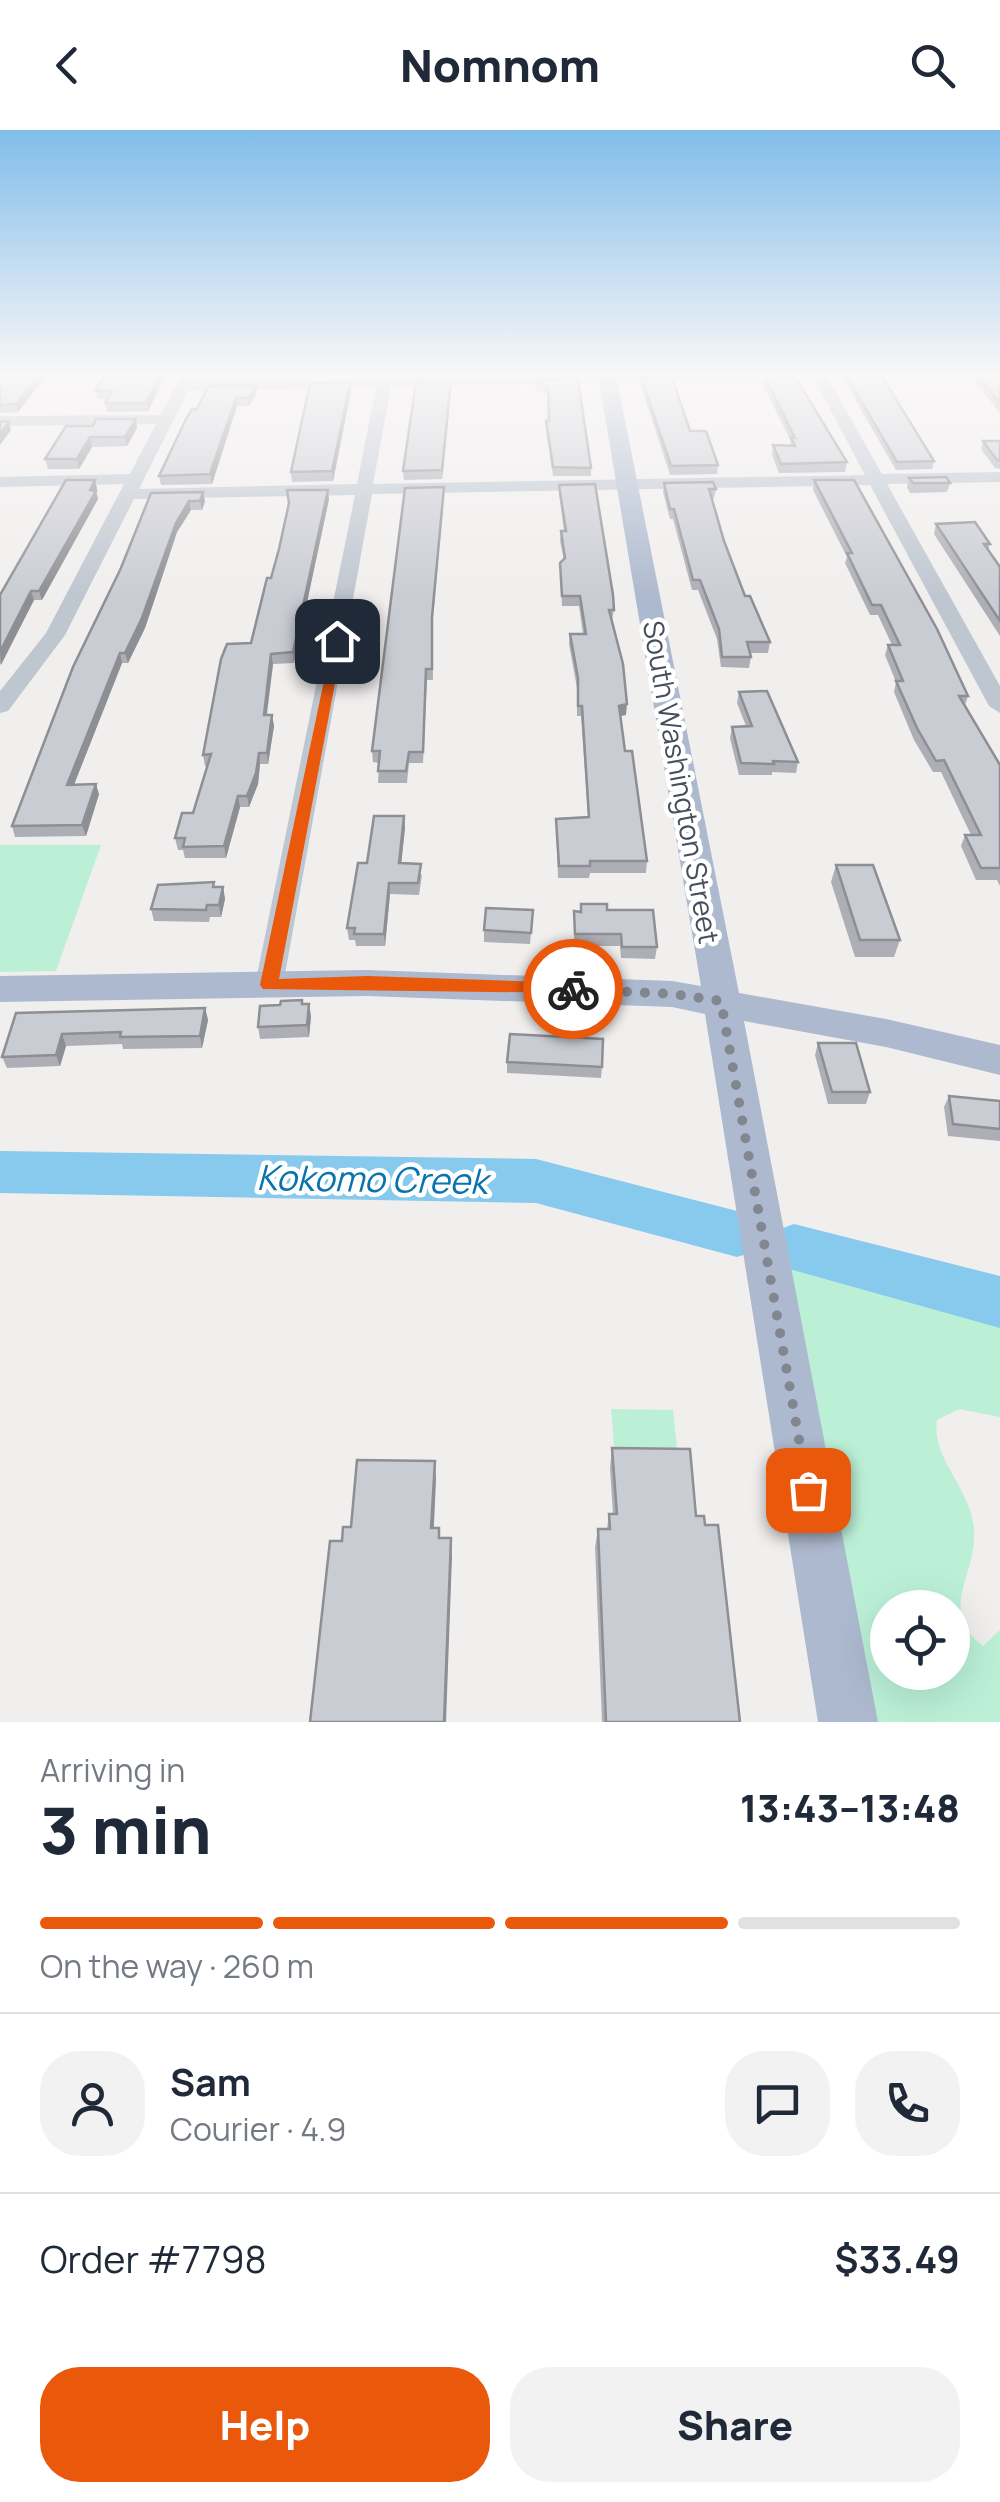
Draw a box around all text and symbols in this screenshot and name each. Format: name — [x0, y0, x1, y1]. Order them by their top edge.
text: Nomnom — [400, 34, 600, 96]
icon: back — [40, 38, 95, 93]
icon: search — [905, 38, 960, 93]
pin — [295, 599, 380, 684]
icon: home — [310, 614, 365, 669]
street label: South Washington Street — [635, 618, 729, 946]
courier — [523, 939, 623, 1039]
icon: bike — [546, 962, 601, 1017]
water label: Kokomo Creek — [256, 1153, 492, 1205]
pin — [766, 1448, 851, 1533]
icon: bag — [781, 1463, 836, 1518]
map controls — [870, 1590, 970, 1690]
button: locate — [870, 1590, 970, 1690]
text: Arriving in — [40, 1748, 185, 1792]
text: 13:43–13:48 — [740, 1781, 960, 1833]
text: 3 min — [40, 1785, 212, 1874]
text: On the way · 260 m — [40, 1944, 314, 1988]
button: person — [40, 2051, 145, 2156]
button: chat — [725, 2051, 830, 2156]
button: phone — [855, 2051, 960, 2156]
text: Sam — [170, 2055, 251, 2107]
text: Courier · 4.9 — [170, 2107, 346, 2151]
text: Order #7798 — [40, 2232, 267, 2284]
text: $33.49 — [835, 2232, 960, 2284]
button: Help — [40, 2367, 490, 2482]
button: Share — [510, 2367, 960, 2482]

